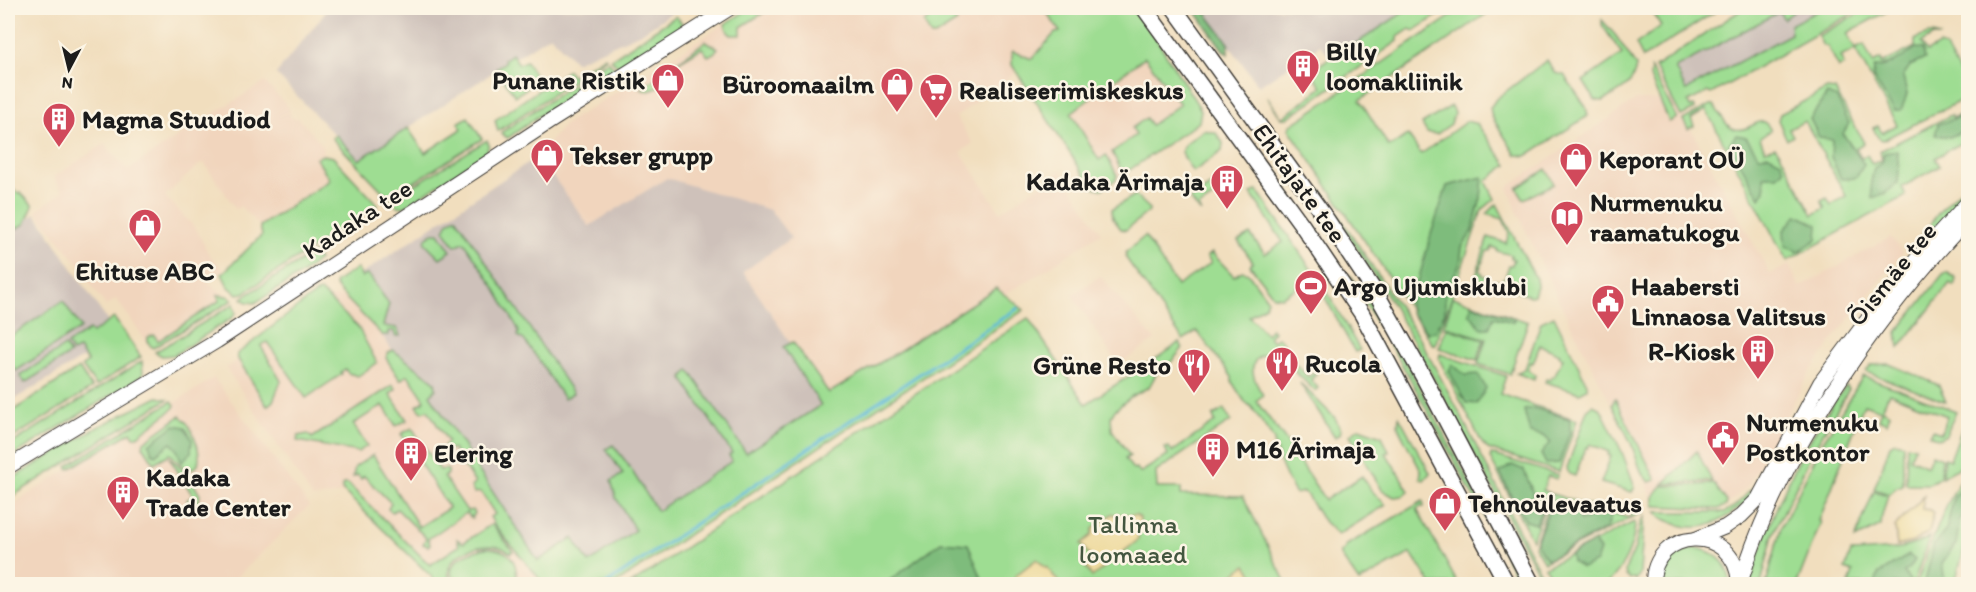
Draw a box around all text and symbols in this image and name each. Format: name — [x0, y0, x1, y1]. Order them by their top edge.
place label: Billy loomakliinik — [1326, 35, 1463, 97]
north arrow — [39, 39, 99, 99]
building icon: Billy loomakliinik — [1285, 48, 1321, 95]
shop icon: Punane Ristik — [650, 62, 686, 109]
place label: Punane Ristik — [492, 64, 646, 96]
shop icon: Büroomaailm — [879, 66, 915, 113]
place label: Büroomaailm — [722, 68, 874, 100]
supermarket icon: Realiseerimiskeskus — [918, 72, 954, 119]
text: N — [61, 73, 74, 93]
place label: Realiseerimiskeskus — [959, 74, 1184, 106]
building icon: Magma Stuudiod — [41, 101, 77, 148]
place label: Magma Stuudiod — [82, 103, 271, 135]
street label: Ehitajate tee — [1246, 117, 1354, 249]
shop icon: Tekser grupp — [529, 137, 565, 184]
place label: Tekser grupp — [569, 139, 713, 171]
shop icon: Keporant OÜ — [1558, 141, 1594, 188]
place label: Keporant OÜ — [1599, 143, 1745, 175]
building icon: Kadaka Ärimaja — [1209, 163, 1245, 210]
place label: Kadaka Ärimaja — [1026, 165, 1204, 197]
street label: Kadaka tee — [296, 172, 418, 266]
place label: Nurmenuku raamatukogu — [1590, 186, 1740, 248]
library icon: Nurmenuku raamatukogu — [1549, 199, 1585, 246]
shop icon: Ehituse ABC — [127, 207, 163, 254]
street label: Õismäe tee — [1840, 216, 1944, 332]
place label: Ehituse ABC — [75, 255, 215, 287]
sports icon: Argo Ujumisklubi — [1293, 268, 1329, 315]
place label: Argo Ujumisklubi — [1333, 270, 1527, 302]
place label: Haabersti Linnaosa Valitsus — [1631, 270, 1826, 332]
public building icon: Haabersti Linnaosa Valitsus — [1590, 283, 1626, 330]
building icon: R-Kiosk — [1740, 333, 1776, 380]
place label: R-Kiosk — [1648, 335, 1736, 367]
restaurant icon: Rucola — [1264, 345, 1300, 392]
restaurant icon: Grüne Resto — [1176, 347, 1212, 394]
place label: Rucola — [1305, 347, 1382, 379]
place label: Grüne Resto — [1033, 349, 1171, 381]
place label: Nurmenuku Postkontor — [1746, 406, 1879, 468]
public building icon: Nurmenuku Postkontor — [1705, 419, 1741, 466]
building icon: M16 Ärimaja — [1195, 431, 1231, 478]
place label: M16 Ärimaja — [1236, 433, 1376, 465]
building icon: Elering — [393, 435, 429, 482]
place label: Elering — [434, 437, 513, 469]
place label: Kadaka Trade Center — [145, 461, 292, 523]
building icon: Kadaka Trade Center — [105, 474, 141, 521]
shop icon: Tehnoülevaatus — [1427, 485, 1463, 532]
place label: Tehnoülevaatus — [1467, 487, 1642, 519]
park label: Tallinna loomaaed — [1079, 508, 1187, 570]

